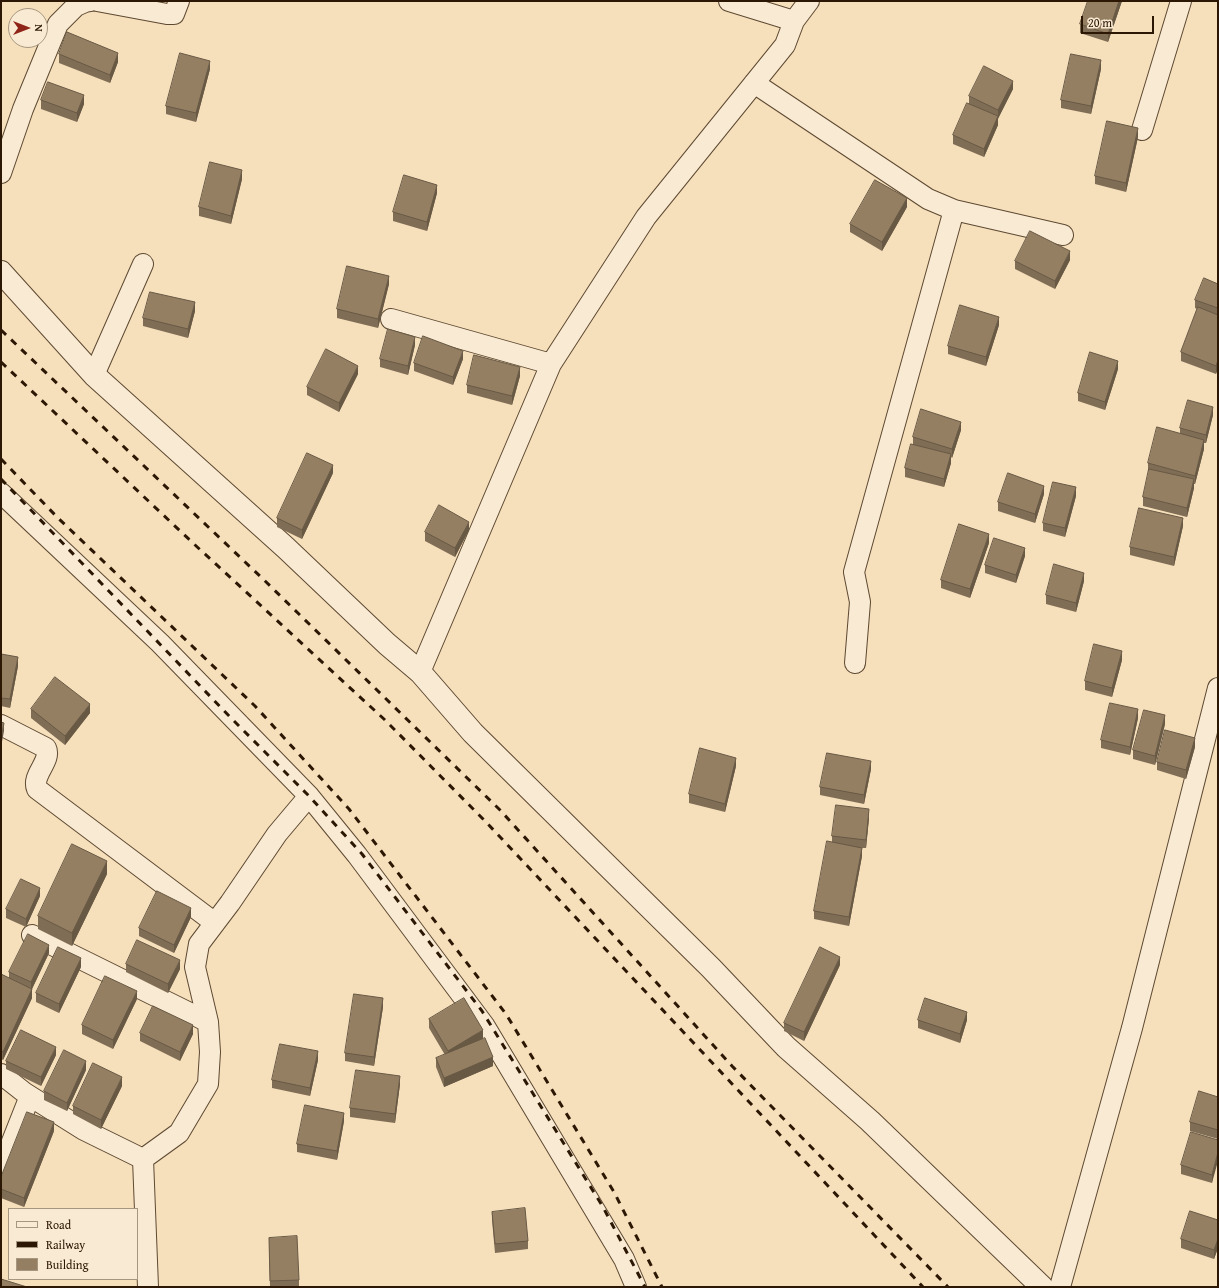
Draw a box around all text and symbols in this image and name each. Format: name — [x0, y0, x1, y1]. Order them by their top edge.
north arrow — [8, 8, 48, 48]
scale bar — [1083, 8, 1156, 34]
text: 20 m — [1088, 14, 1112, 31]
text: N — [31, 24, 47, 32]
legend — [8, 1208, 138, 1280]
text: Road — [46, 1216, 71, 1233]
text: Railway — [46, 1236, 85, 1253]
text: Building — [46, 1256, 89, 1273]

